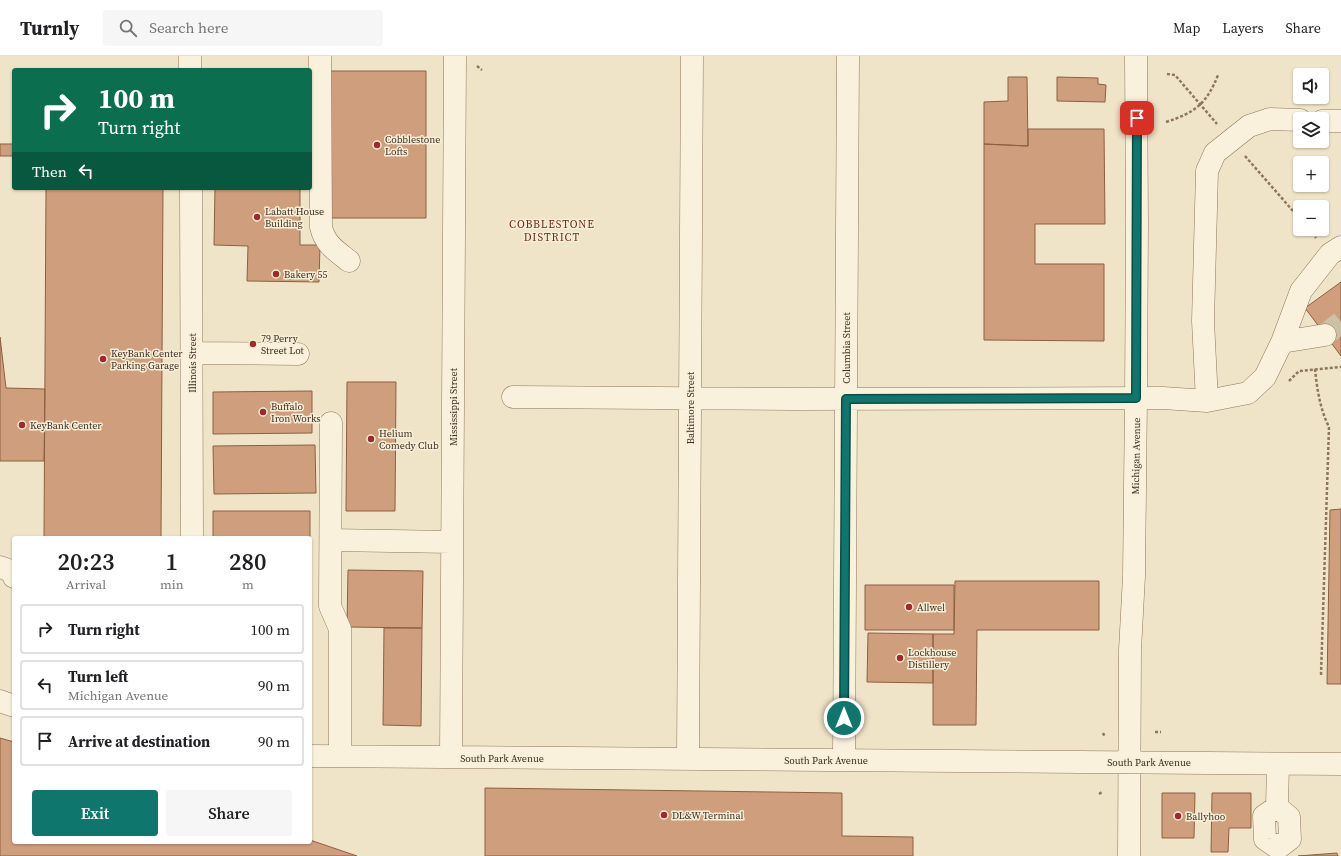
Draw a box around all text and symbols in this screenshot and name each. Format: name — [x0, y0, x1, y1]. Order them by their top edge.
search box — [103, 10, 383, 46]
text: Turnly — [20, 15, 79, 41]
icon: search — [117, 17, 139, 39]
text: Search here — [149, 17, 228, 38]
text: Map — [1173, 18, 1200, 38]
text: Layers — [1222, 18, 1264, 38]
text: Share — [1286, 18, 1321, 38]
map controls — [1293, 68, 1329, 236]
button: sound — [1293, 68, 1329, 104]
text: 100 m — [98, 79, 175, 117]
icon: right — [32, 84, 84, 136]
pin — [1120, 101, 1154, 135]
icon: arrive — [1126, 107, 1148, 129]
button: layers — [1293, 112, 1329, 148]
text: Turn right — [98, 115, 180, 140]
place label: Cobblestone Lofts — [385, 133, 440, 158]
marker: Cobblestone Lofts — [372, 140, 382, 150]
button: + — [1293, 156, 1329, 192]
icon: left — [75, 160, 97, 182]
text: Then — [32, 161, 67, 182]
button: − — [1293, 200, 1329, 236]
place label: Labatt House Building — [265, 205, 324, 230]
marker: Labatt House Building — [252, 212, 262, 222]
district label: COBBLESTONE DISTRICT — [509, 217, 595, 245]
place label: Bakery 55 — [284, 268, 328, 281]
marker: Bakery 55 — [271, 269, 281, 279]
street label: Columbia Street — [840, 312, 853, 384]
street label: Illinois Street — [186, 332, 199, 393]
place label: 79 Perry Street Lot — [261, 332, 305, 357]
marker: 79 Perry Street Lot — [248, 339, 258, 349]
place label: KeyBank Center Parking Garage — [111, 347, 183, 372]
marker: KeyBank Center Parking Garage — [98, 354, 108, 364]
street label: Mississippi Street — [447, 367, 460, 446]
street label: Baltimore Street — [684, 371, 697, 444]
place label: Buffalo Iron Works — [271, 400, 321, 425]
marker: Buffalo Iron Works — [258, 407, 268, 417]
street label: Michigan Avenue — [1129, 417, 1143, 495]
place label: KeyBank Center — [30, 419, 102, 432]
marker: KeyBank Center — [17, 420, 27, 430]
place label: Helium Comedy Club — [379, 427, 439, 452]
marker: Helium Comedy Club — [366, 434, 376, 444]
text: 20:23 — [57, 545, 115, 578]
text: 1 — [166, 545, 178, 578]
text: 280 — [229, 545, 267, 578]
text: Arrival — [66, 576, 106, 593]
text: min — [160, 576, 184, 593]
text: m — [242, 576, 254, 593]
place label: Allwel — [917, 601, 945, 614]
marker: Allwel — [904, 602, 914, 612]
icon: right — [34, 618, 56, 640]
text: Turn right — [68, 619, 140, 640]
text: 100 m — [250, 619, 290, 640]
place label: Lockhouse Distillery — [908, 646, 956, 671]
marker: Lockhouse Distillery — [895, 653, 905, 663]
text: Turn left — [68, 666, 128, 687]
icon: left — [34, 674, 56, 696]
text: 90 m — [258, 675, 290, 696]
text: Michigan Avenue — [68, 687, 168, 704]
position arrow — [823, 697, 865, 739]
icon: arrive — [34, 730, 56, 752]
text: Arrive at destination — [68, 731, 210, 752]
text: 90 m — [258, 731, 290, 752]
street label: South Park Avenue — [460, 752, 544, 765]
street label: South Park Avenue — [784, 754, 868, 767]
street label: South Park Avenue — [1107, 756, 1191, 769]
button: Exit — [32, 790, 158, 836]
button: Share — [166, 790, 292, 836]
place label: DL&W Terminal — [672, 809, 744, 822]
marker: DL&W Terminal — [659, 810, 669, 820]
place label: Ballyhoo — [1186, 810, 1226, 823]
marker: Ballyhoo — [1173, 811, 1183, 821]

